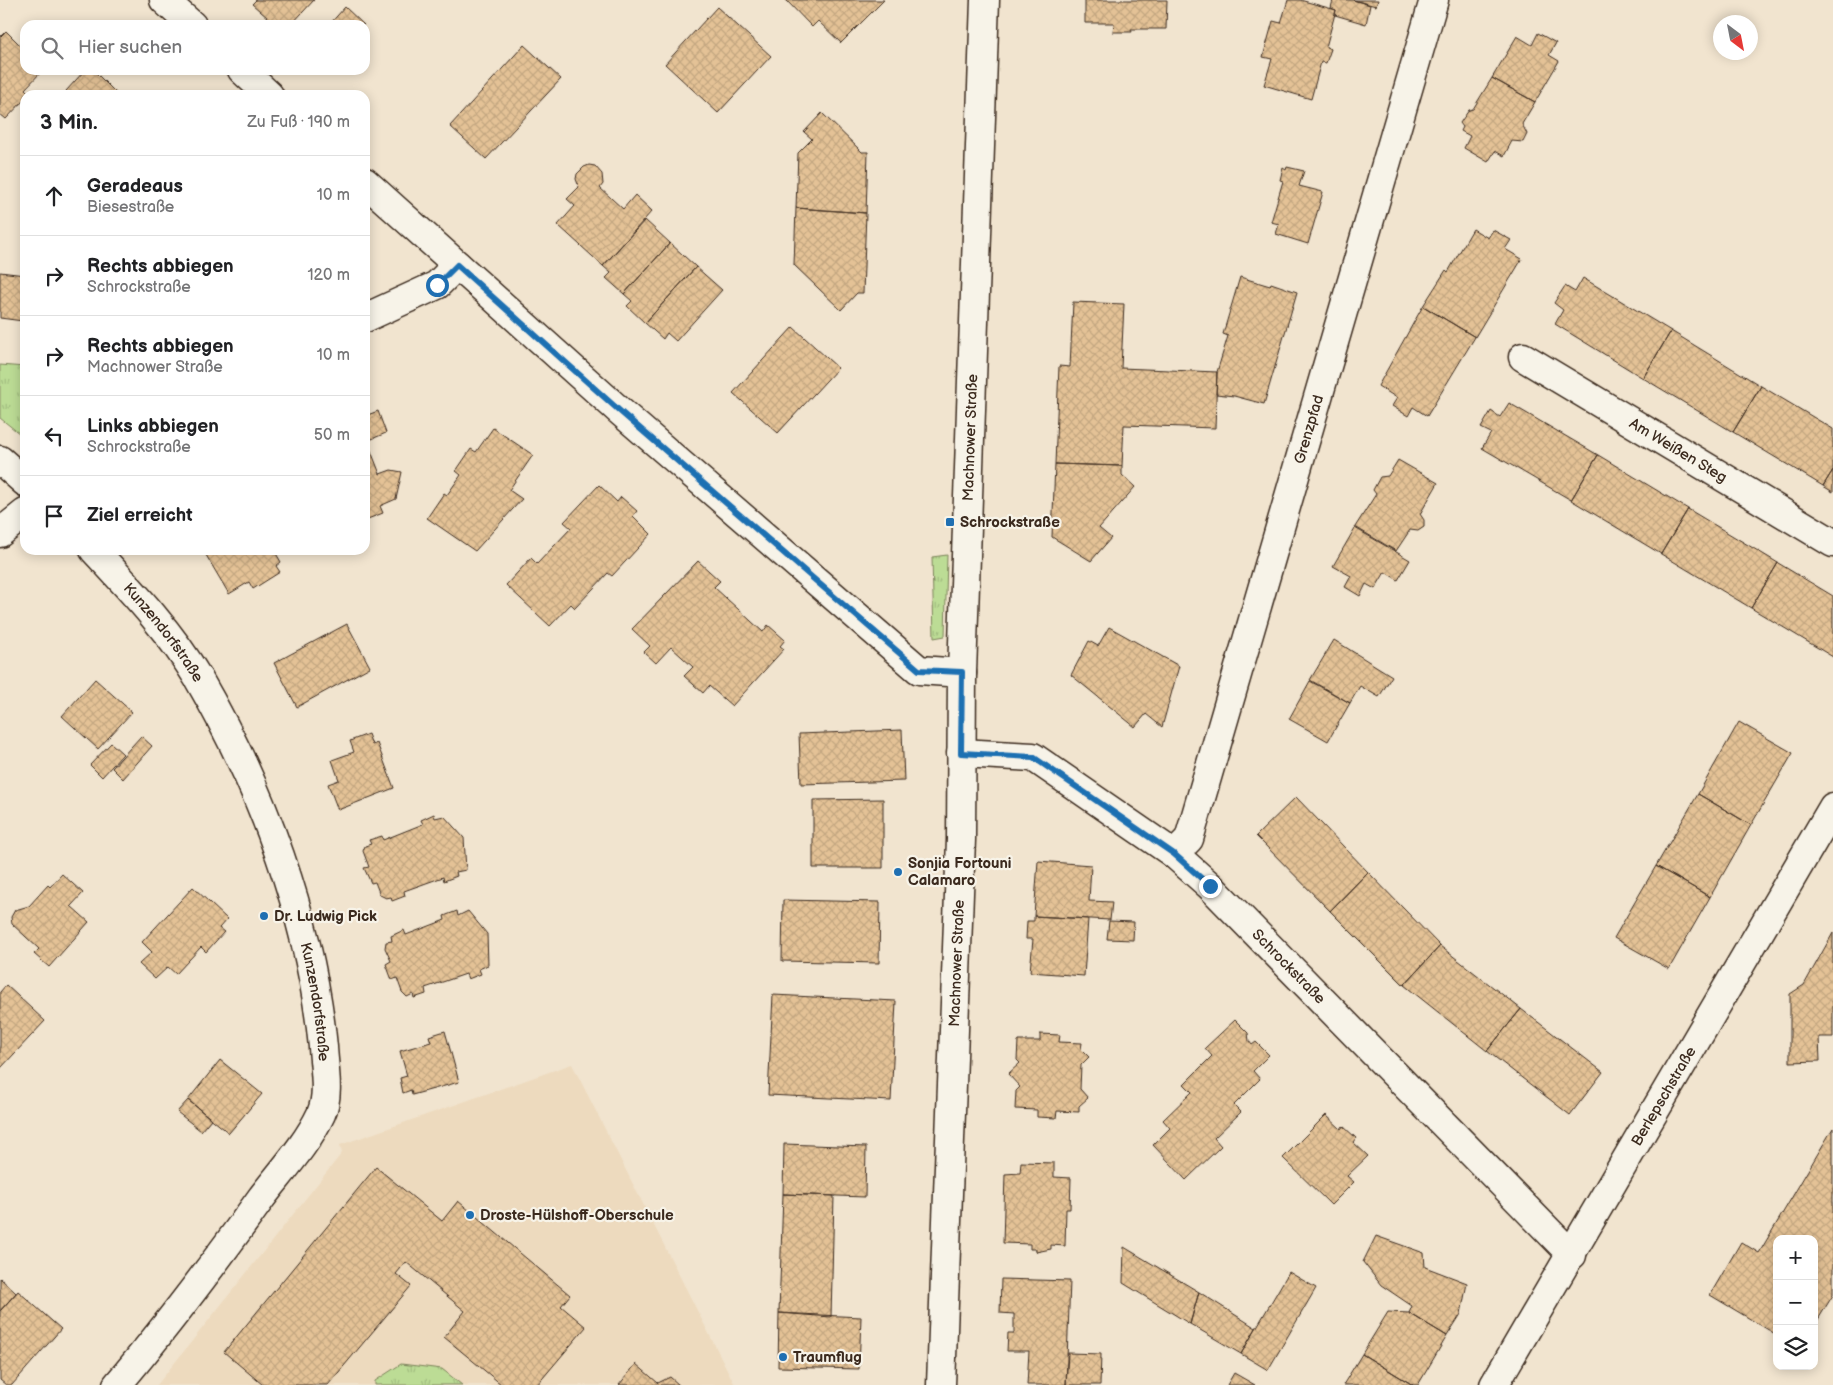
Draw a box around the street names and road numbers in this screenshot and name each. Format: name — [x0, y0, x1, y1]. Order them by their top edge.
street label: Machnower Straße — [958, 373, 982, 501]
street label: Grenzpfad — [1290, 393, 1328, 466]
street label: Am Weißen Steg — [1626, 414, 1731, 487]
street label: Kunzendorfstraße — [119, 579, 208, 685]
street label: Machnower Straße — [945, 899, 968, 1027]
street label: Schrockstraße — [1248, 925, 1330, 1008]
street label: Kunzendorfstraße — [296, 941, 334, 1062]
street label: Berlepschstraße — [1627, 1043, 1700, 1149]

